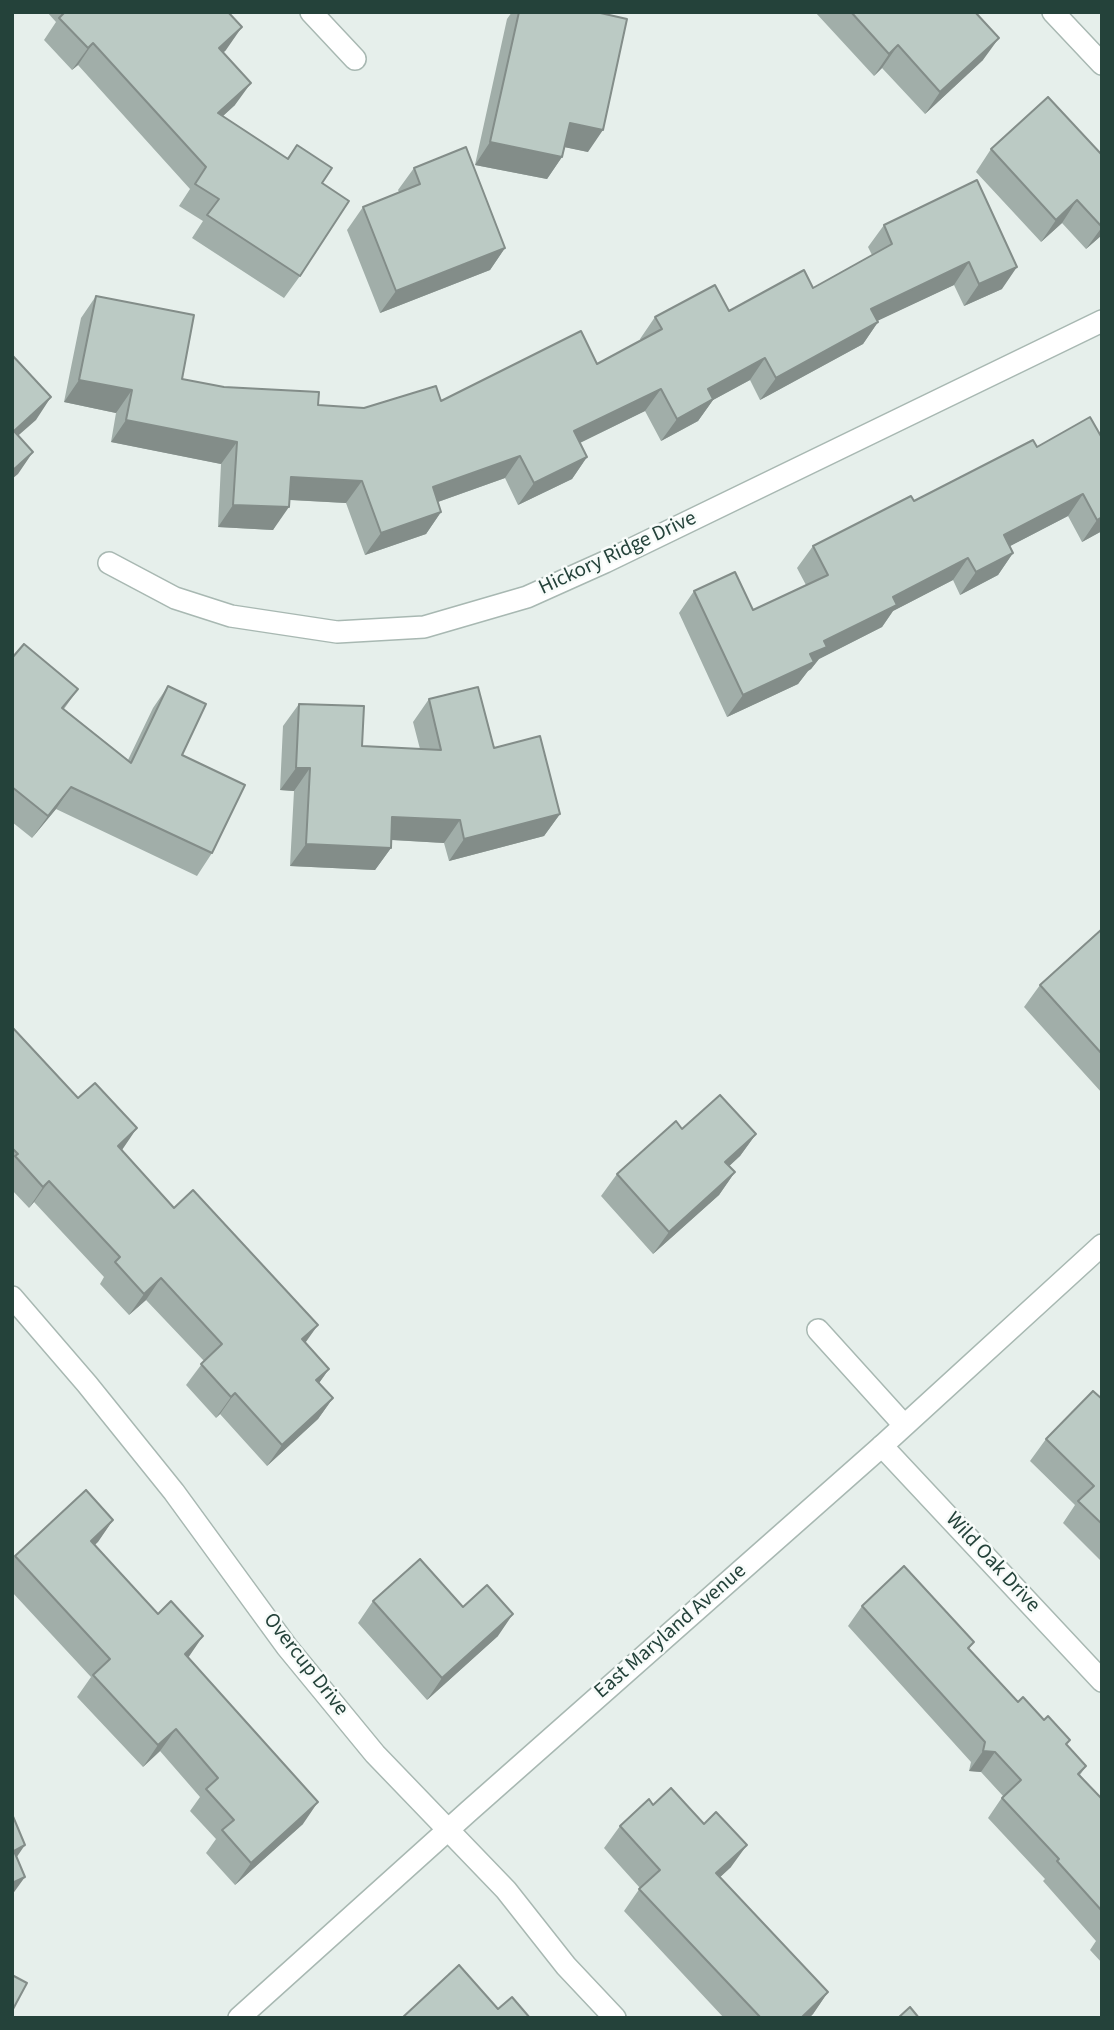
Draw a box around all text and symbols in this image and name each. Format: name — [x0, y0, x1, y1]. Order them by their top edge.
street label: Hickory Ridge Drive — [535, 506, 701, 602]
street label: Wild Oak Drive — [939, 1508, 1045, 1618]
street label: East Maryland Avenue — [590, 1559, 752, 1705]
street label: Overcup Drive — [257, 1609, 353, 1721]

